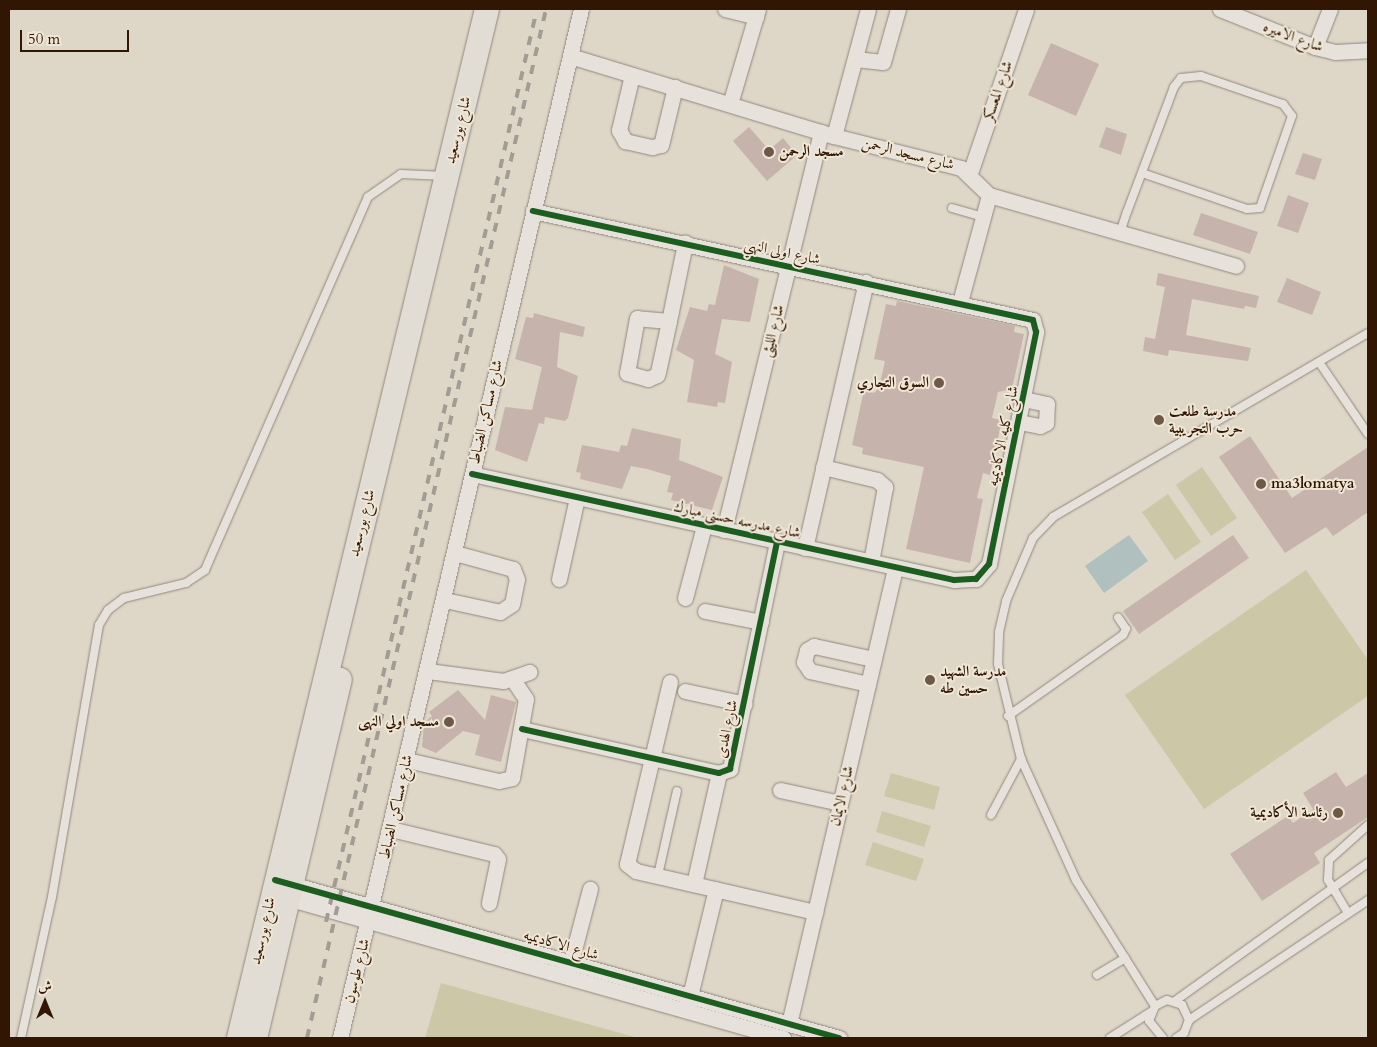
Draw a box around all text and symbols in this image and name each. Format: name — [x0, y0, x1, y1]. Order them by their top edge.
street label: شارع الاميره — [1261, 18, 1325, 56]
scale bar — [22, 20, 131, 52]
text: 50 m — [28, 29, 60, 49]
street label: شارع المعسكر — [979, 58, 1017, 124]
street label: شارع بورسعيد — [441, 94, 475, 166]
street label: شارع مسجد الرحمن — [860, 134, 956, 174]
place label: مسجد الرحمن — [779, 143, 844, 161]
marker: مسجد الرحمن — [763, 146, 775, 158]
street label: شارع اولى النهي — [742, 235, 822, 269]
street label: شارع الليثى — [758, 303, 788, 359]
street label: شارع مساكن الضباط — [465, 358, 507, 466]
place label: السوق التجاري — [857, 374, 929, 392]
marker: السوق التجاري — [933, 377, 945, 389]
street label: شارع كليه الاكاديميه — [984, 384, 1022, 488]
place label: مدرسة طلعت حرب التجريبية — [1169, 402, 1243, 437]
marker: مدرسة طلعت حرب التجريبية — [1153, 414, 1165, 426]
place label: ma3lomatya — [1271, 475, 1354, 493]
marker: ma3lomatya — [1255, 478, 1267, 490]
street label: شارع بورسعيد — [345, 487, 379, 559]
street label: شارع مدرسه حسنى مبارك — [672, 498, 802, 542]
place label: مدرسة الشهيد حسين طه — [940, 662, 1006, 697]
marker: مدرسة الشهيد حسين طه — [924, 674, 936, 686]
street label: شارع الهدى — [712, 698, 742, 760]
place label: مسجد اولي النهى — [358, 713, 439, 731]
marker: مسجد اولي النهى — [443, 716, 455, 728]
street label: شارع مساكن الضباط — [375, 753, 417, 861]
street label: شارع الايمان — [826, 764, 858, 828]
place label: رئاسة الأكاديمية — [1250, 804, 1328, 822]
marker: رئاسة الأكاديمية — [1332, 807, 1344, 819]
street label: شارع بورسعيد — [246, 895, 280, 967]
street label: شارع الاكاديميه — [521, 926, 601, 964]
street label: شارع طوسون — [340, 937, 374, 1005]
north arrow — [20, 977, 70, 1027]
text: ش — [38, 977, 52, 996]

